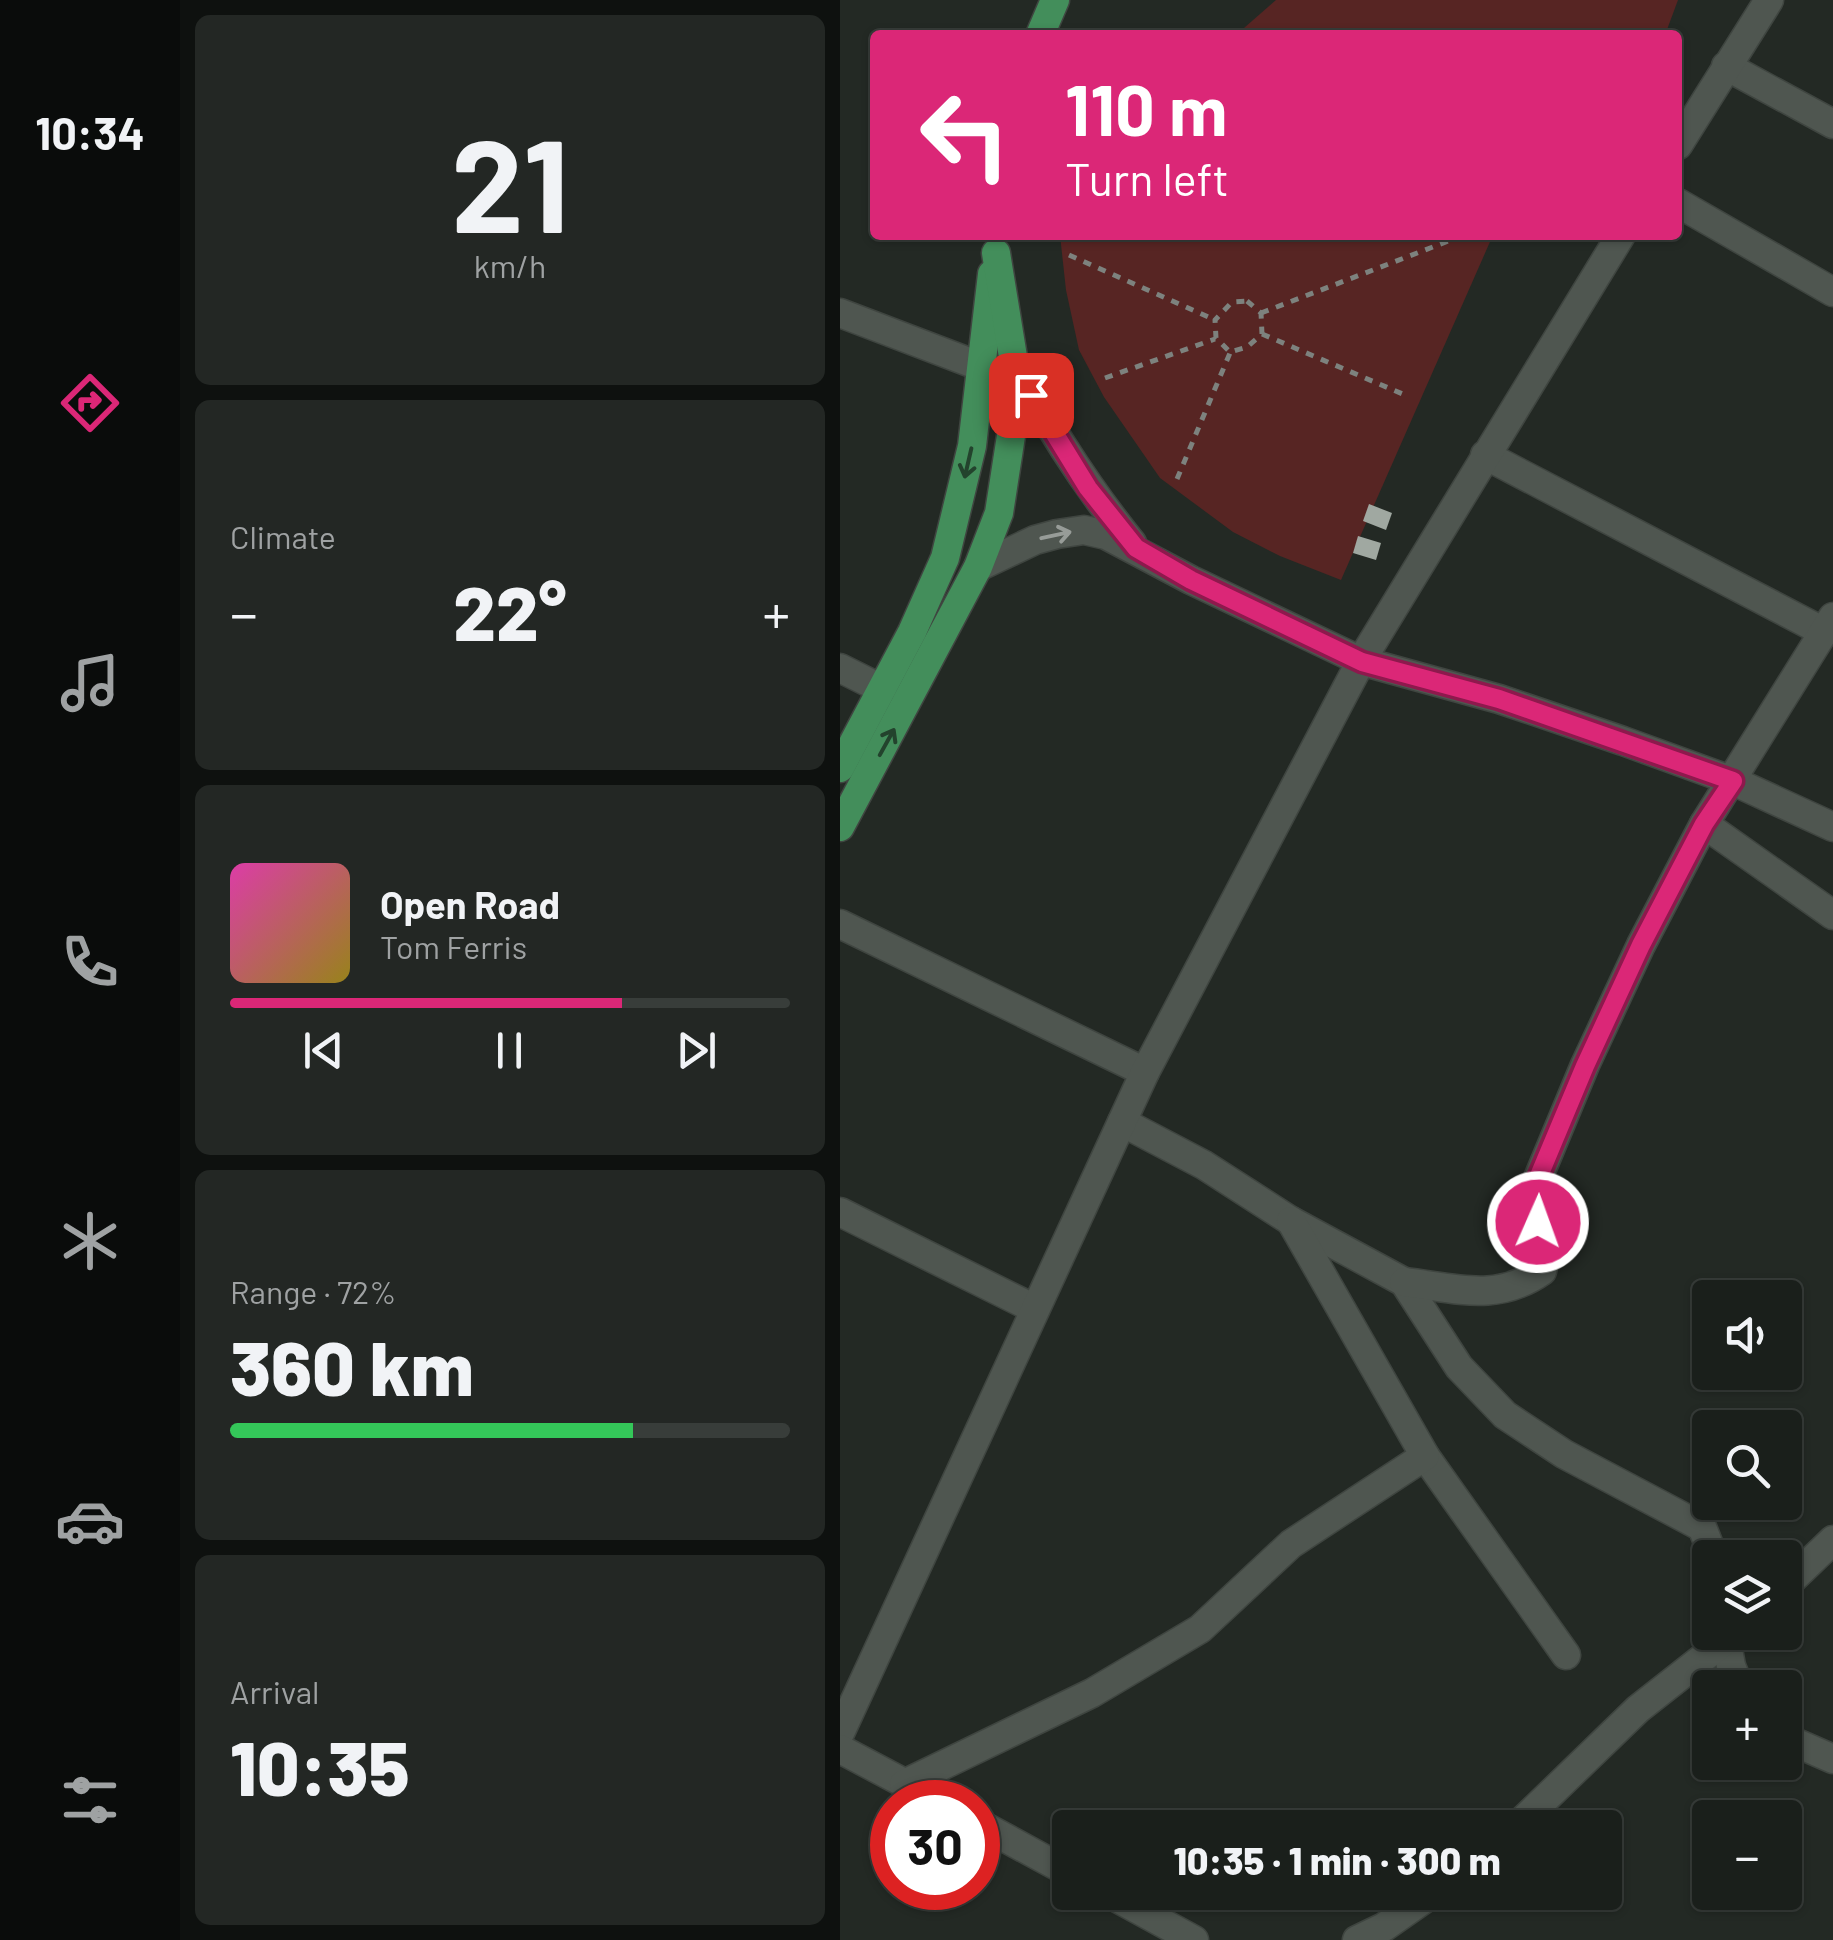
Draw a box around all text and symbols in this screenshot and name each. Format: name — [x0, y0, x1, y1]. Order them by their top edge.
text: 110 m — [1065, 66, 1227, 150]
icon: left — [900, 70, 1030, 200]
text: 21 — [451, 103, 569, 259]
text: 10:34 — [35, 105, 145, 159]
text: Turn left — [1065, 151, 1229, 205]
text: km/h — [474, 246, 546, 284]
pin — [989, 353, 1074, 438]
icon: directions — [55, 368, 125, 438]
icon: arrive — [1004, 368, 1059, 423]
one-way arrow — [958, 446, 976, 478]
text: Climate — [230, 517, 336, 555]
one-way arrow — [1039, 525, 1071, 544]
text: 22° — [453, 566, 567, 656]
text: − — [230, 579, 258, 645]
text: + — [762, 579, 790, 645]
icon: music — [55, 648, 125, 718]
one-way arrow — [877, 727, 897, 757]
text: Open Road — [380, 881, 560, 927]
icon: phone — [55, 927, 125, 997]
text: Tom Ferris — [380, 927, 527, 965]
icon: previous — [296, 1023, 351, 1078]
icon: pause — [482, 1023, 537, 1078]
icon: next — [669, 1023, 724, 1078]
position arrow — [1486, 1170, 1590, 1274]
icon: climate — [55, 1206, 125, 1276]
text: Range · 72% — [230, 1272, 396, 1310]
map controls — [1692, 1280, 1802, 1910]
button: sound — [1692, 1280, 1802, 1390]
text: 360 km — [230, 1321, 474, 1411]
button: search — [1692, 1410, 1802, 1520]
icon: car — [55, 1486, 125, 1556]
button: layers — [1692, 1540, 1802, 1650]
button: + — [1692, 1670, 1802, 1780]
text: Arrival — [230, 1672, 319, 1710]
text: 10:35 — [230, 1721, 410, 1811]
icon: filters — [55, 1765, 125, 1835]
speed limit sign: 30 — [870, 1780, 1000, 1910]
button: − — [1692, 1800, 1802, 1910]
text: 10:35 · 1 min · 300 m — [1173, 1837, 1501, 1883]

